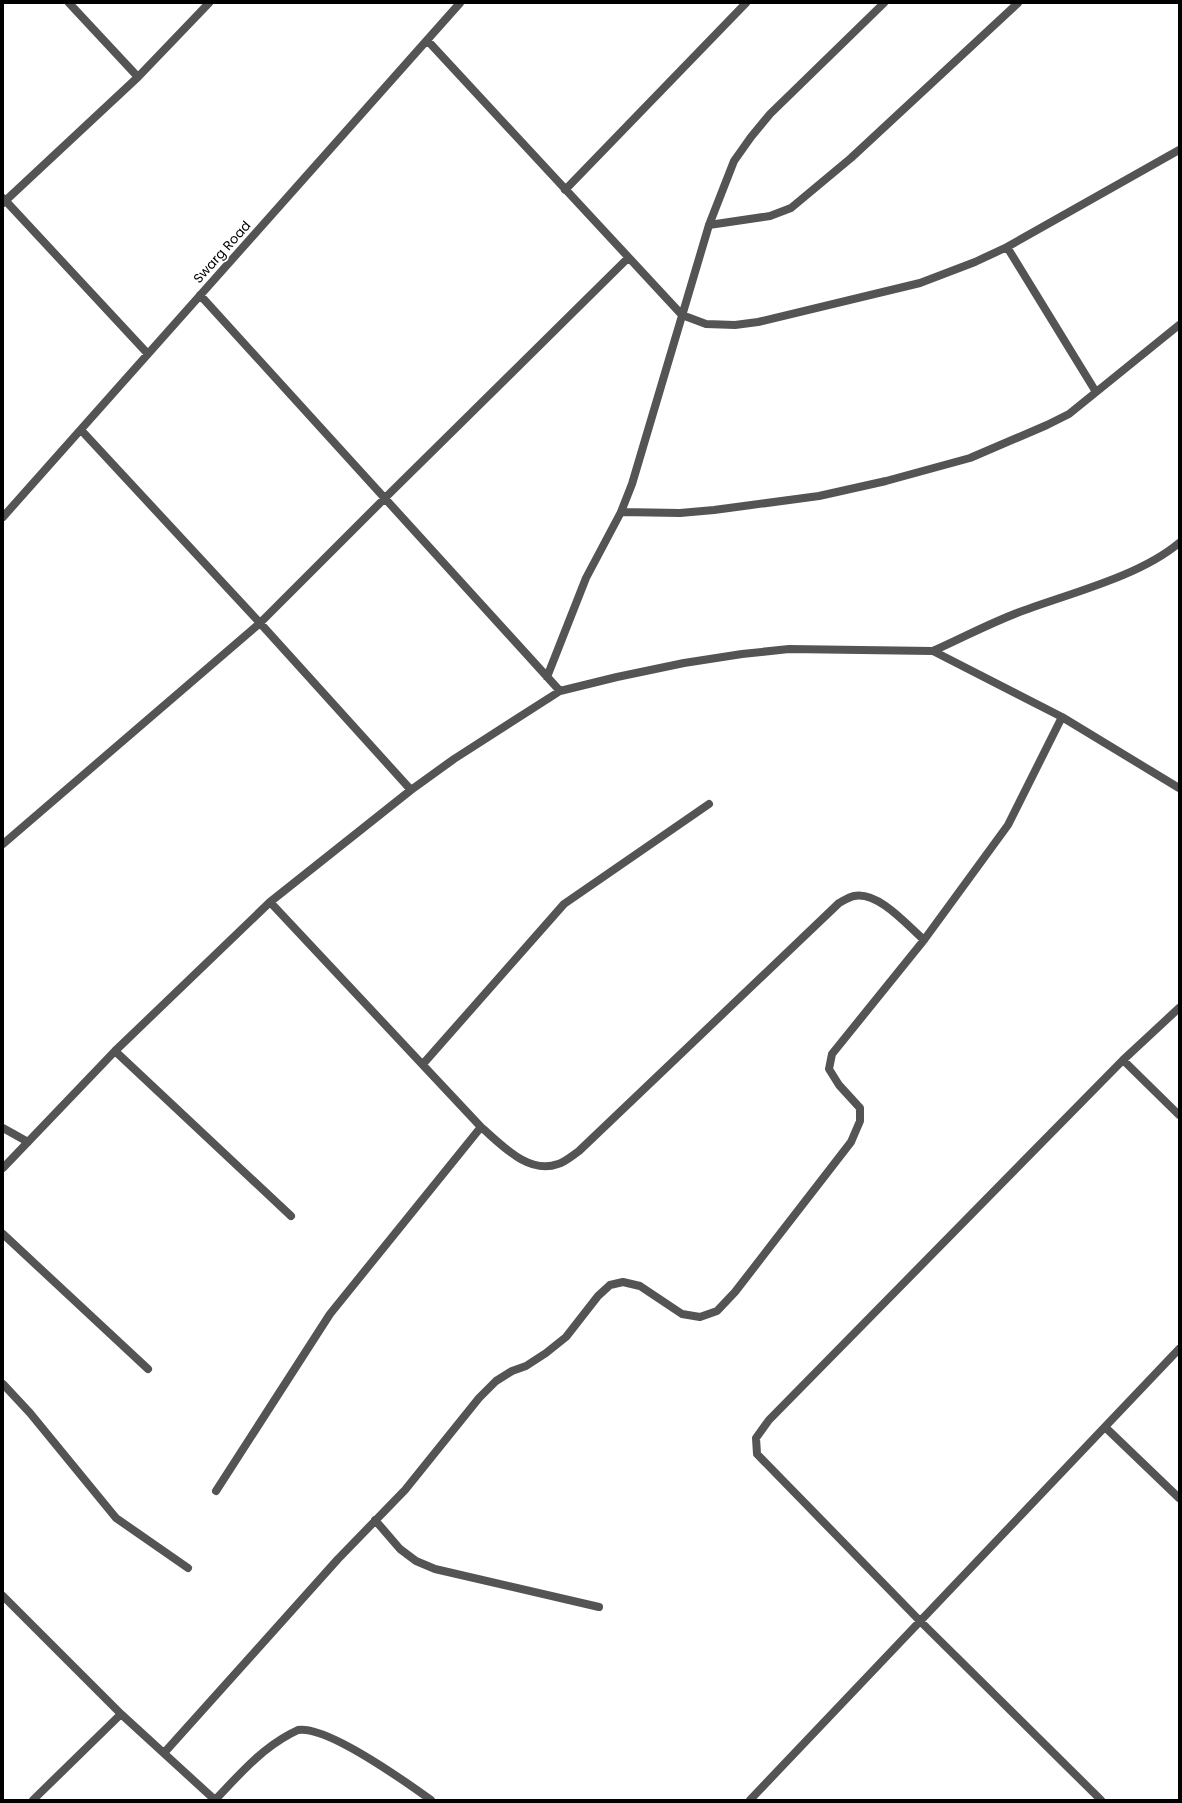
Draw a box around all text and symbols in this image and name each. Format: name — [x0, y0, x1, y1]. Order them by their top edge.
street label: Swarg Road — [189, 217, 255, 287]

